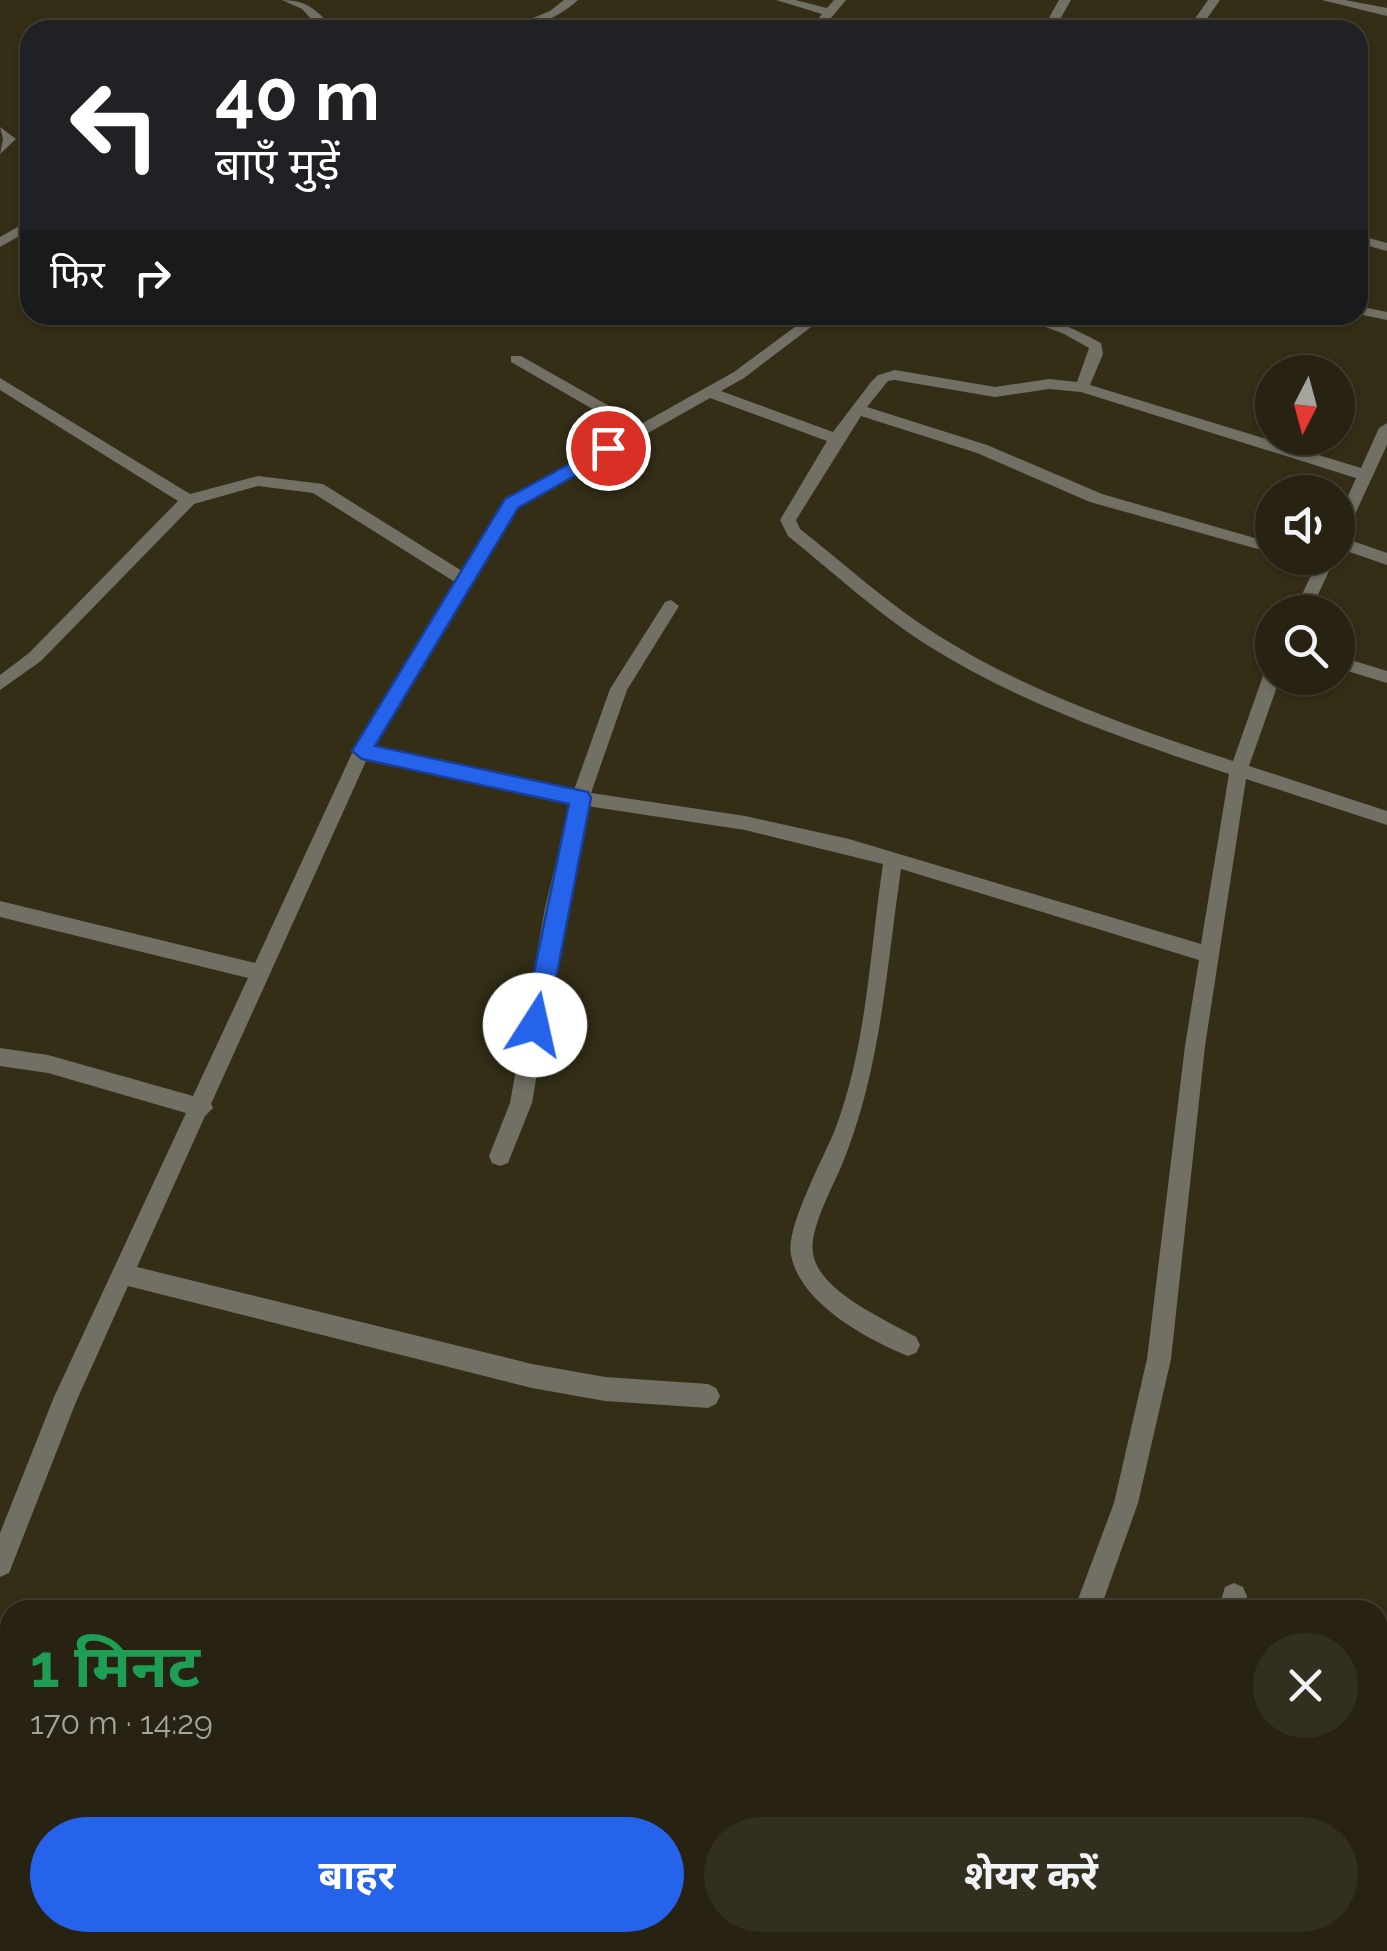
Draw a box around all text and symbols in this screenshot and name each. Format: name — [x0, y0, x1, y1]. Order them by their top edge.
text: 40 m — [215, 54, 380, 136]
icon: left — [50, 60, 180, 190]
text: बाएँ मुड़ें — [215, 138, 340, 191]
icon: right — [125, 250, 180, 305]
text: फिर — [50, 252, 105, 297]
north arrow — [1255, 355, 1355, 455]
map controls — [1255, 355, 1355, 695]
pin — [566, 406, 651, 491]
icon: arrive — [581, 421, 636, 476]
button: sound — [1255, 475, 1355, 575]
button: search — [1255, 595, 1355, 695]
position arrow — [483, 973, 587, 1077]
text: 1 मिनट — [30, 1631, 200, 1701]
button: close — [1253, 1633, 1358, 1738]
text: 170 m · 14:29 — [30, 1704, 213, 1741]
button: बाहर — [30, 1817, 684, 1932]
button: शेयर करें — [704, 1817, 1358, 1932]

